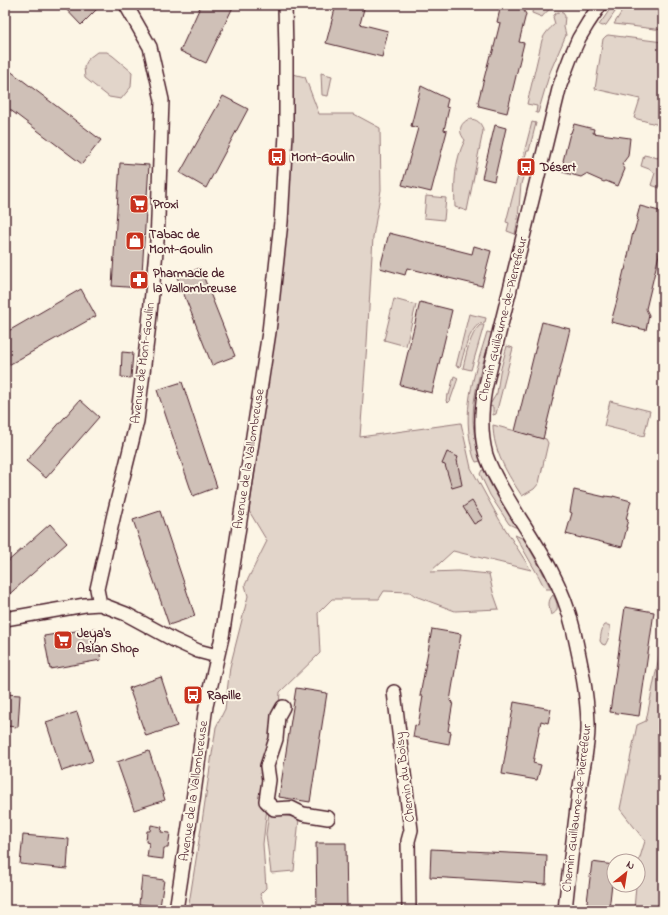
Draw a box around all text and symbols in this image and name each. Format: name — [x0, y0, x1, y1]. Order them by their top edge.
bus stop icon: Mont-Goulin — [266, 146, 288, 168]
place label: Mont-Goulin — [291, 148, 355, 167]
bus stop icon: Désert — [515, 156, 537, 178]
place label: Désert — [539, 158, 577, 177]
supermarket icon: Proxi — [128, 193, 150, 215]
place label: Proxi — [153, 195, 179, 214]
place label: Tabac de Mont-Goulin — [149, 225, 213, 259]
shop icon: Tabac de Mont-Goulin — [124, 230, 146, 252]
street label: Chemin Guillaume-de-Pierrefleur — [473, 234, 533, 403]
place label: Pharmacie de la Vallombreuse — [153, 264, 238, 298]
pharmacy icon: Pharmacie de la Vallombreuse — [128, 269, 150, 291]
street label: Avenue de Mont-Goulin — [126, 301, 160, 425]
street label: Avenue de la Vallombreuse — [229, 387, 270, 531]
place label: Jeya's Asian Shop — [77, 624, 139, 658]
supermarket icon: Jeya's Asian Shop — [52, 629, 74, 651]
bus stop icon: Rapille — [182, 684, 204, 706]
place label: Rapille — [206, 686, 242, 705]
street label: Avenue de la Vallombreuse — [175, 719, 213, 863]
street label: Chemin Guillaume-de-Pierrefleur — [557, 722, 597, 893]
street label: Chemin du Boisy — [390, 731, 421, 823]
north arrow — [606, 853, 646, 893]
text: N — [623, 856, 638, 874]

